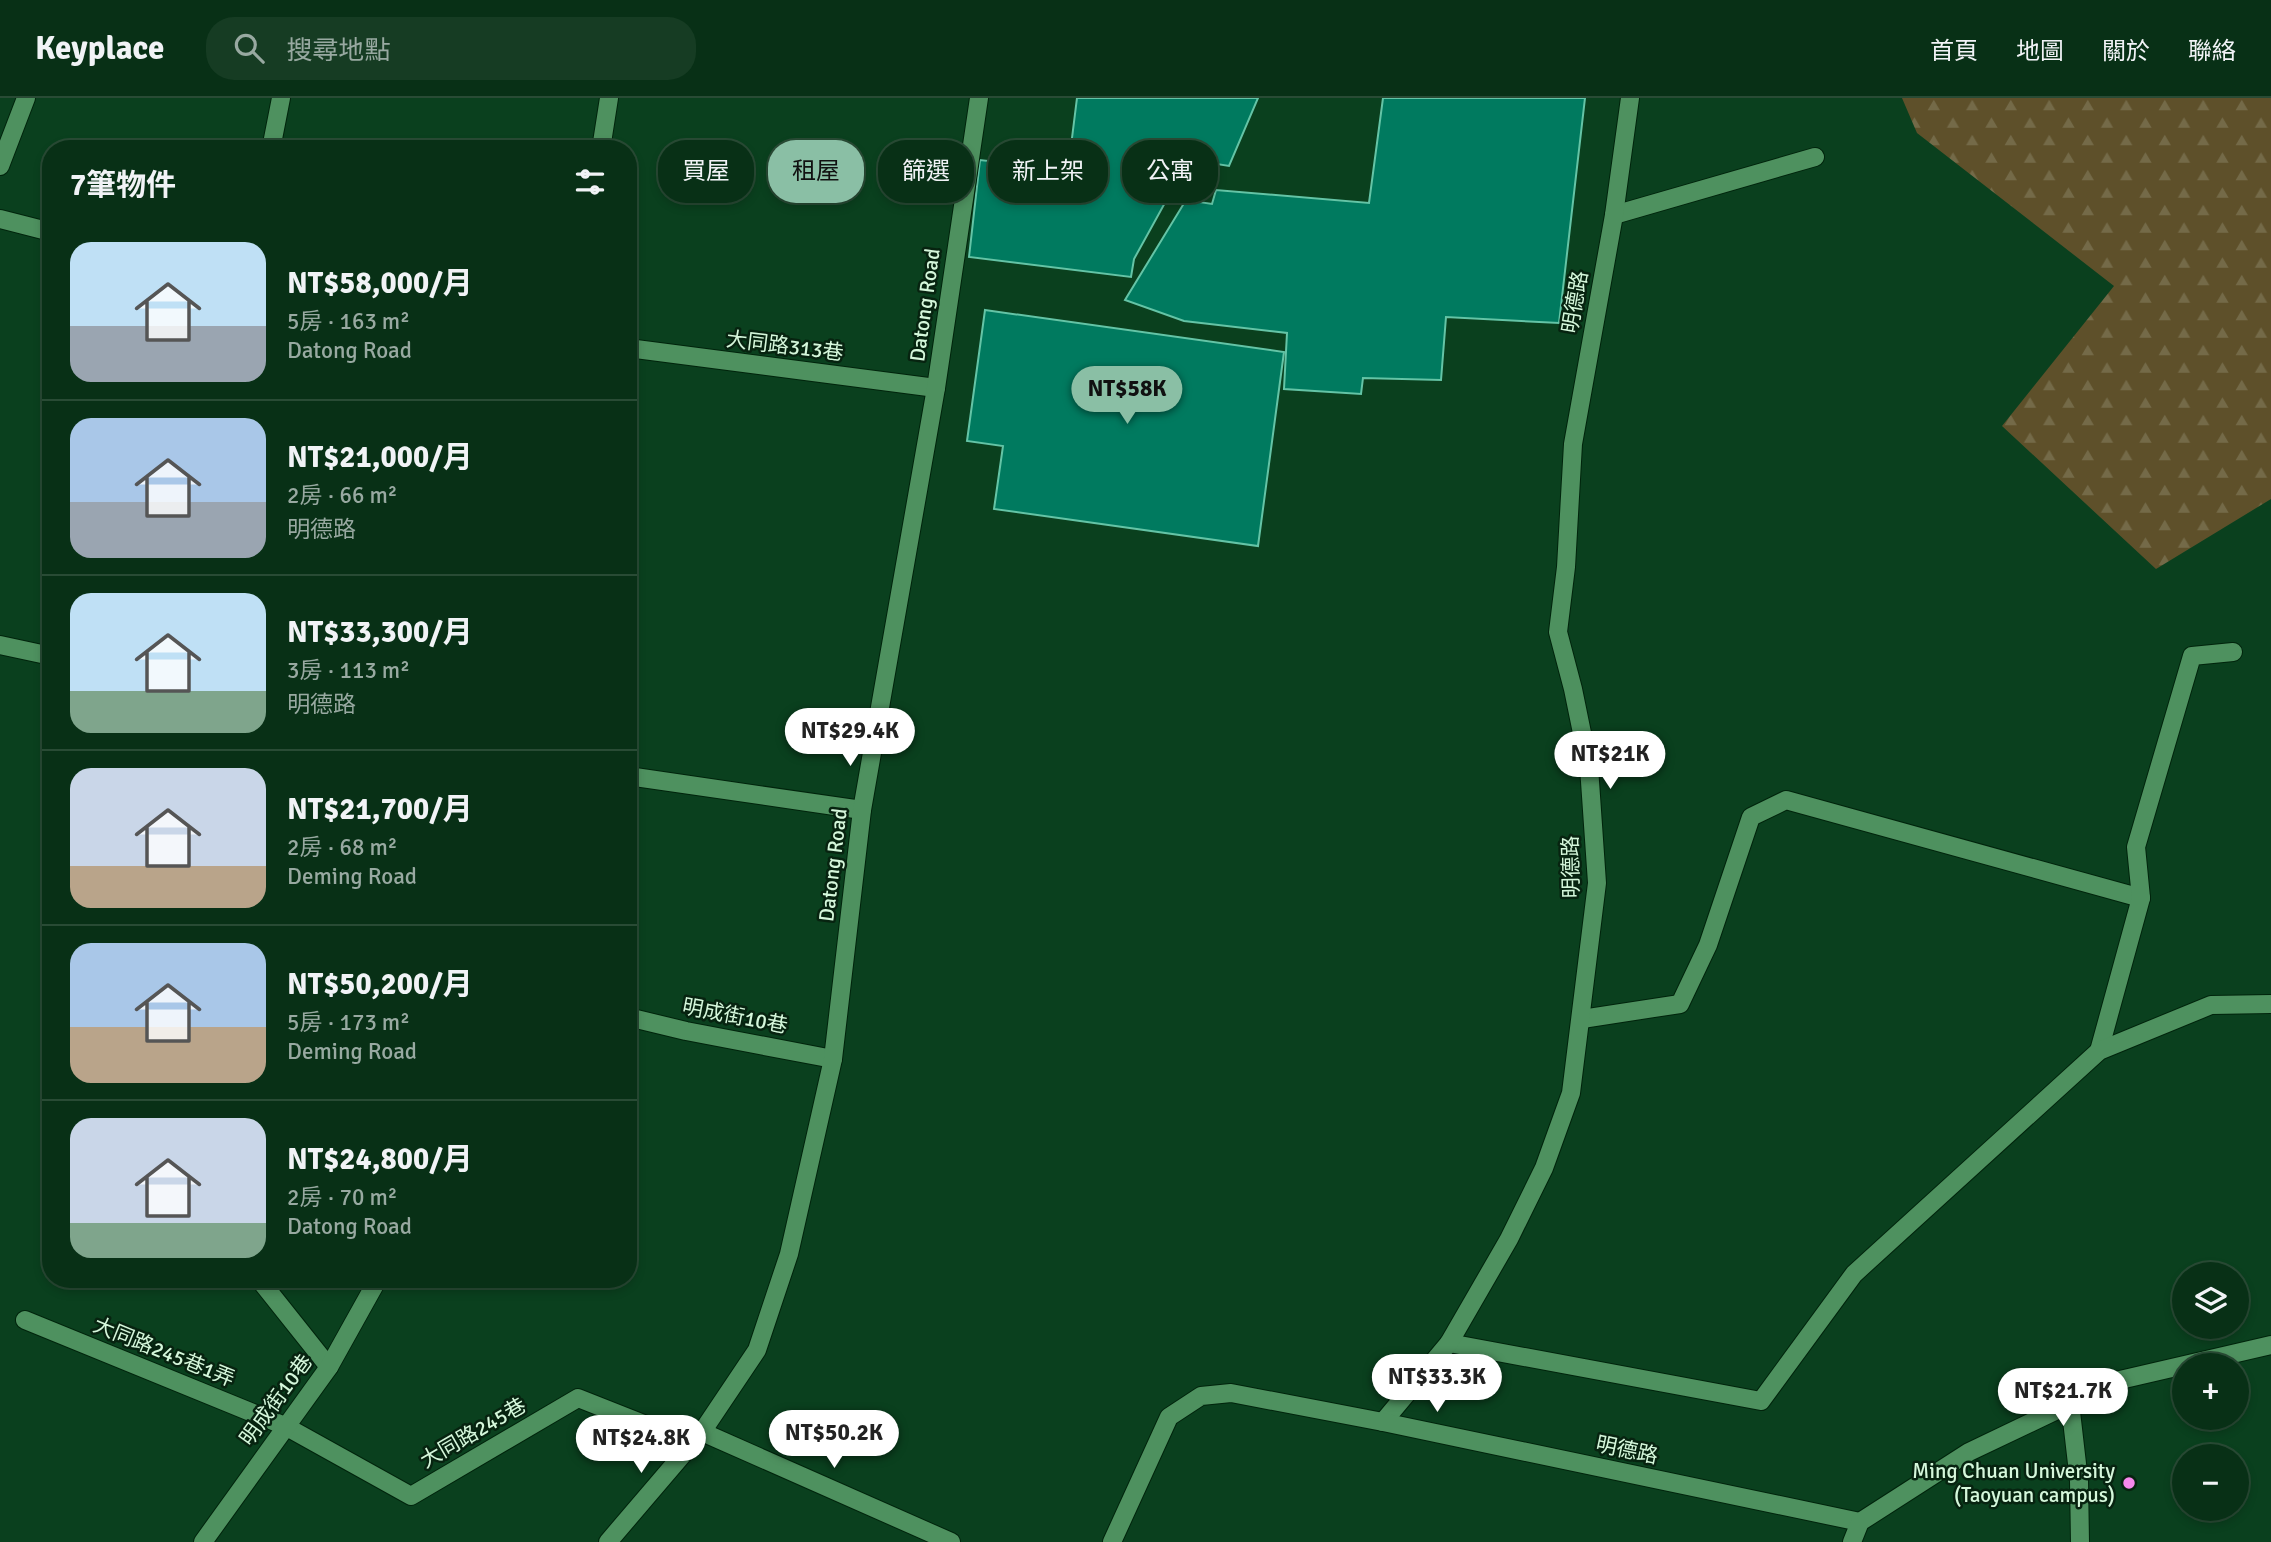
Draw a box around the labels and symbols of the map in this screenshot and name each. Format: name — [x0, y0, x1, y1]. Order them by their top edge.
street label: Datong Road — [904, 247, 946, 363]
street label: 明德路 — [1557, 269, 1593, 335]
street label: 大同路313巷 — [725, 326, 845, 366]
pin: NT$58K — [1070, 366, 1184, 426]
pin: NT$29.4K — [778, 708, 922, 768]
pin: NT$21K — [1553, 732, 1667, 791]
street label: Datong Road — [813, 807, 853, 923]
street label: 明德路 — [1557, 835, 1585, 899]
street label: 明成街10巷 — [680, 993, 790, 1039]
street label: 大同路245巷1弄 — [89, 1312, 239, 1392]
street label: 明成街10巷 — [234, 1349, 318, 1451]
pin: NT$33.3K — [1365, 1354, 1509, 1414]
pin: NT$21.7K — [1991, 1368, 2135, 1428]
street label: 大同路245巷 — [415, 1392, 531, 1474]
pin: NT$50.2K — [762, 1410, 906, 1470]
pin: NT$24.8K — [569, 1416, 713, 1475]
street label: 明德路 — [1593, 1431, 1661, 1469]
place label: Ming Chuan University (Taoyuan campus) — [1912, 1458, 2115, 1508]
marker: Ming Chuan University (Taoyuan campus) — [2121, 1475, 2137, 1491]

